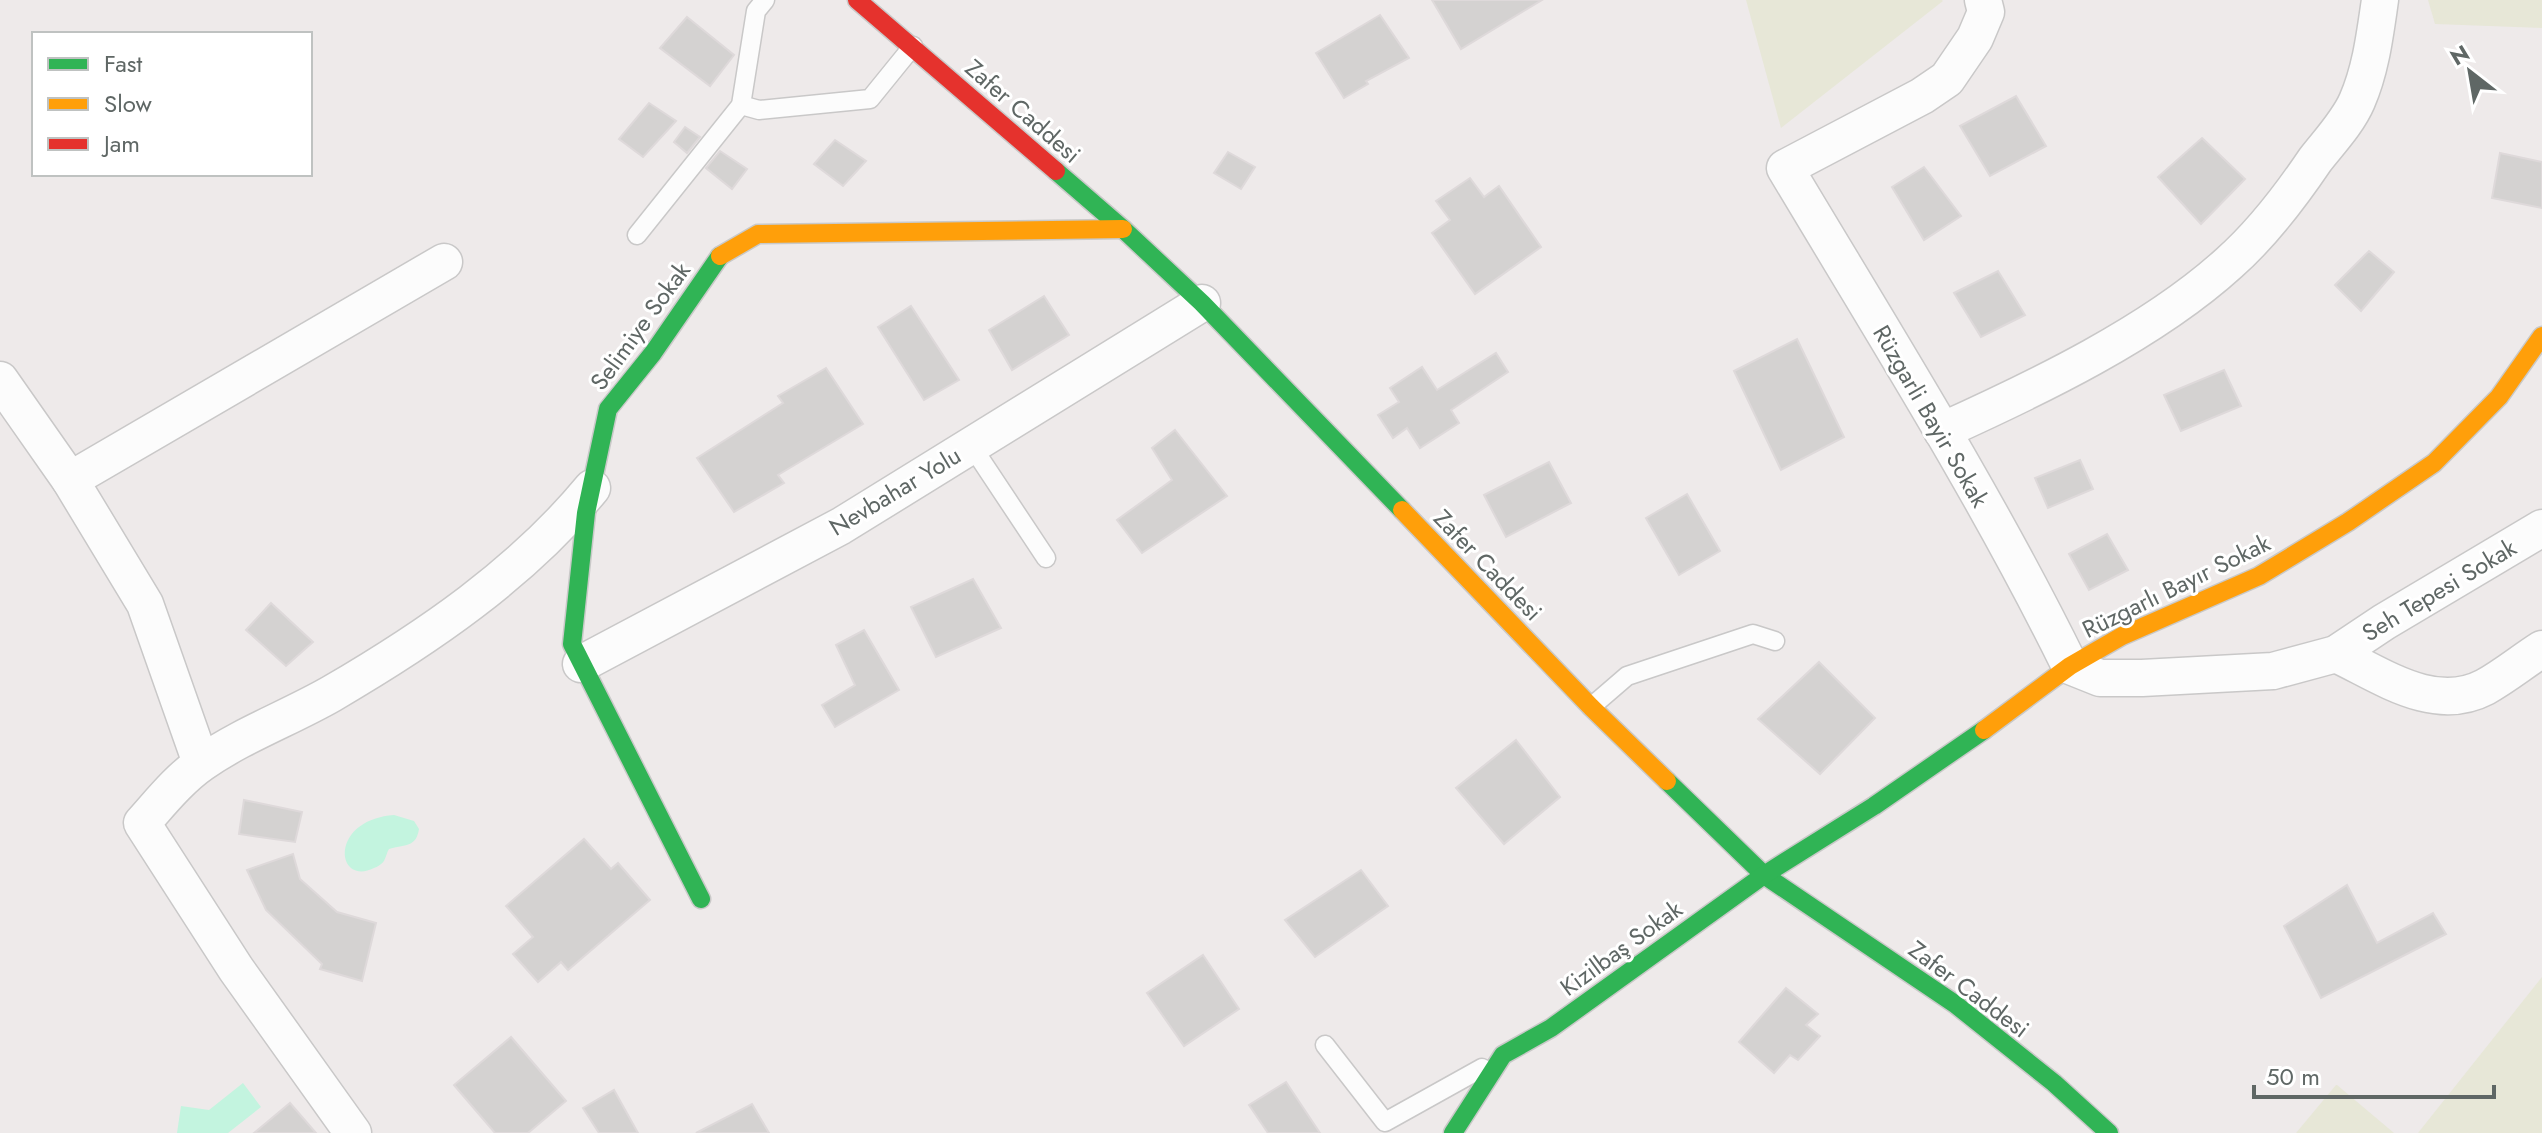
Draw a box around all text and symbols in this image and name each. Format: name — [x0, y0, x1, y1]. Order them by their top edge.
legend — [32, 32, 312, 176]
north arrow — [2430, 32, 2510, 112]
text: N — [2444, 37, 2475, 73]
text: Fast — [104, 46, 142, 81]
street label: Zafer Caddesi — [958, 51, 1088, 171]
text: Slow — [104, 86, 152, 121]
text: Jam — [101, 126, 140, 161]
street label: Selimiye Sokak — [581, 254, 699, 397]
street label: Rüzgarli Bayir Sokak — [1865, 318, 1998, 514]
street label: Nevbahar Yolu — [822, 438, 968, 544]
street label: Zafer Caddesi — [1426, 501, 1550, 629]
street label: Rüzgarlı Bayır Sokak — [2076, 525, 2276, 647]
street label: Seh Tepesi Sokak — [2355, 530, 2523, 650]
street label: Kizilbaş Sokak — [1553, 891, 1690, 1004]
street label: Zafer Caddesi — [1901, 932, 2037, 1046]
scale bar — [2254, 1049, 2494, 1099]
text: 50 m — [2266, 1059, 2320, 1094]

